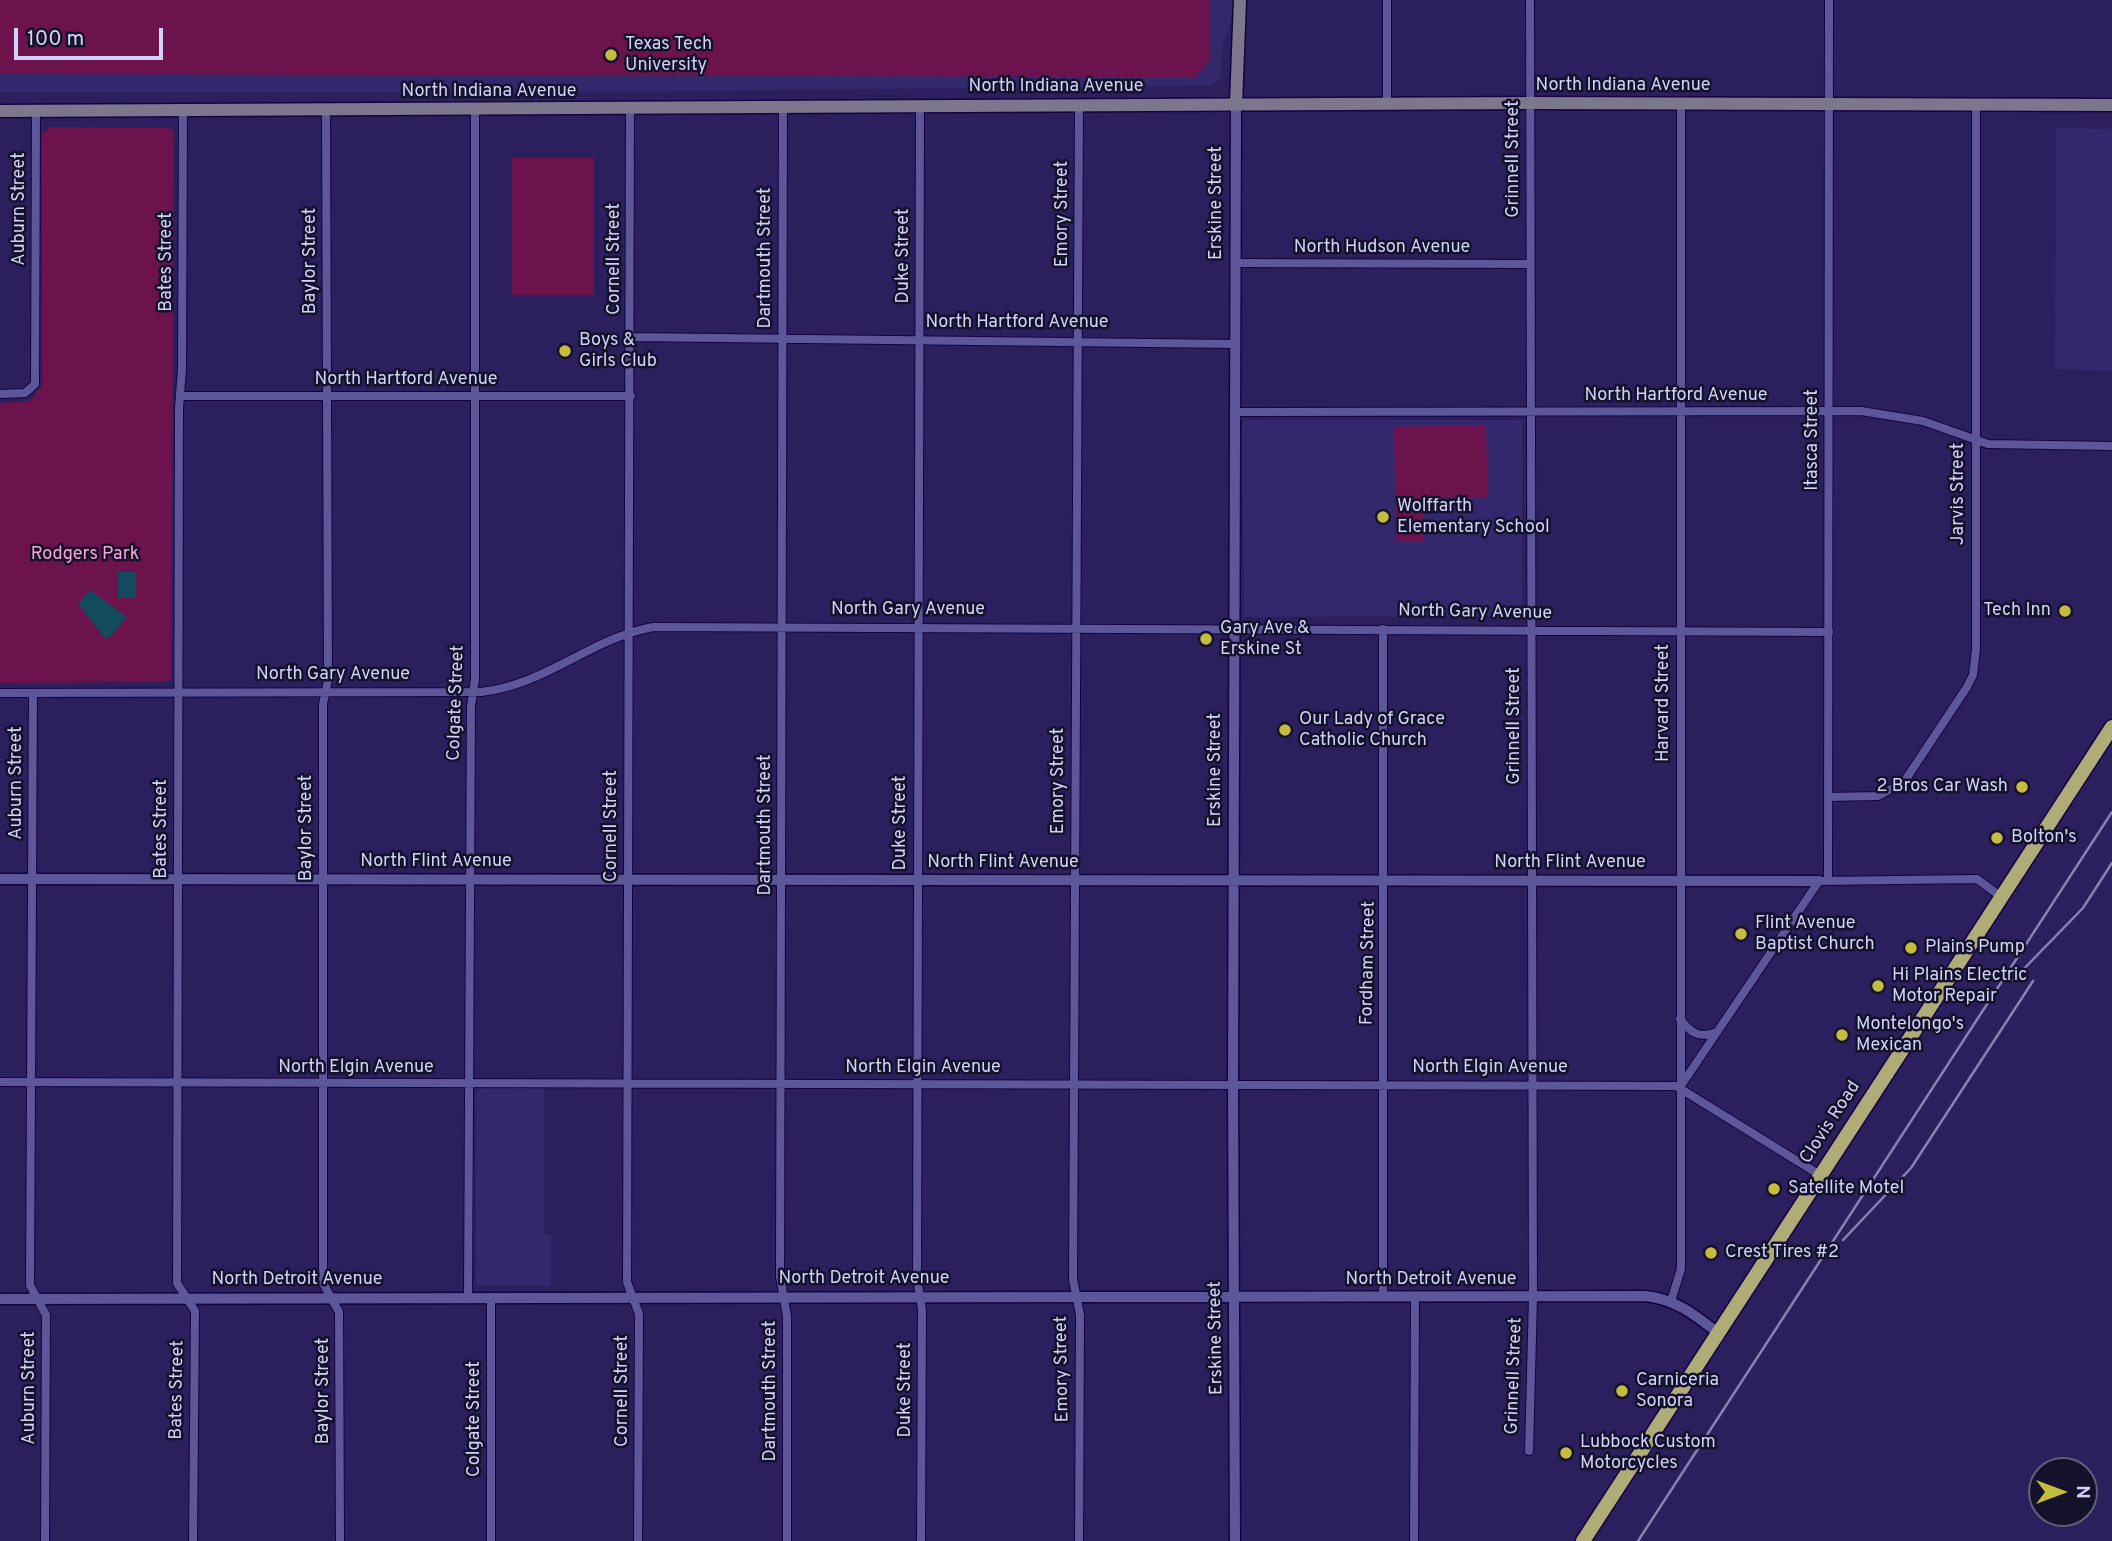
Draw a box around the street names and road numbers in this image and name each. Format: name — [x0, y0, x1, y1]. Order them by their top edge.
street label: North Indiana Avenue — [1536, 75, 1710, 97]
street label: North Indiana Avenue — [969, 76, 1143, 98]
street label: North Indiana Avenue — [402, 81, 576, 103]
street label: Grinnell Street — [1503, 100, 1525, 218]
street label: Erskine Street — [1206, 146, 1228, 260]
street label: Auburn Street — [9, 152, 31, 266]
street label: Emory Street — [1052, 161, 1074, 267]
street label: Dartmouth Street — [755, 187, 777, 329]
street label: Cornell Street — [604, 203, 626, 315]
street label: Baylor Street — [300, 208, 322, 314]
street label: Duke Street — [893, 209, 915, 303]
street label: Bates Street — [156, 212, 178, 312]
street label: North Hudson Avenue — [1294, 237, 1470, 259]
street label: North Hartford Avenue — [925, 312, 1109, 334]
street label: North Hartford Avenue — [314, 369, 498, 391]
street label: North Hartford Avenue — [1584, 385, 1768, 407]
street label: Itasca Street — [1802, 389, 1824, 491]
street label: Jarvis Street — [1948, 443, 1970, 545]
street label: North Gary Avenue — [831, 599, 985, 621]
street label: North Gary Avenue — [1398, 601, 1552, 625]
street label: Harvard Street — [1653, 644, 1675, 762]
street label: Colgate Street — [444, 645, 470, 761]
street label: North Gary Avenue — [256, 664, 410, 686]
street label: Grinnell Street — [1504, 667, 1526, 785]
street label: Erskine Street — [1205, 713, 1227, 827]
street label: Auburn Street — [6, 726, 28, 840]
street label: Emory Street — [1048, 728, 1070, 834]
street label: Dartmouth Street — [755, 754, 777, 896]
street label: Cornell Street — [601, 770, 623, 882]
street label: Baylor Street — [296, 775, 318, 881]
street label: Duke Street — [890, 776, 912, 870]
street label: Bates Street — [151, 779, 173, 879]
street label: North Flint Avenue — [360, 851, 512, 873]
street label: North Flint Avenue — [927, 852, 1079, 874]
street label: North Flint Avenue — [1494, 852, 1646, 874]
street label: Fordham Street — [1357, 901, 1381, 1025]
street label: North Elgin Avenue — [278, 1057, 434, 1079]
street label: North Elgin Avenue — [845, 1057, 1001, 1079]
street label: North Elgin Avenue — [1412, 1057, 1568, 1079]
street label: Clovis Road — [1796, 1078, 1866, 1168]
street label: North Detroit Avenue — [779, 1268, 949, 1290]
street label: North Detroit Avenue — [212, 1269, 382, 1291]
street label: North Detroit Avenue — [1346, 1269, 1516, 1291]
street label: Erskine Street — [1205, 1281, 1229, 1395]
street label: Emory Street — [1051, 1316, 1075, 1422]
street label: Grinnell Street — [1502, 1317, 1528, 1435]
street label: Dartmouth Street — [760, 1320, 782, 1462]
street label: Auburn Street — [19, 1331, 41, 1445]
street label: Cornell Street — [612, 1335, 634, 1447]
street label: Baylor Street — [313, 1338, 335, 1444]
street label: Bates Street — [166, 1340, 190, 1440]
street label: Duke Street — [895, 1343, 917, 1437]
street label: Colgate Street — [464, 1361, 486, 1477]

